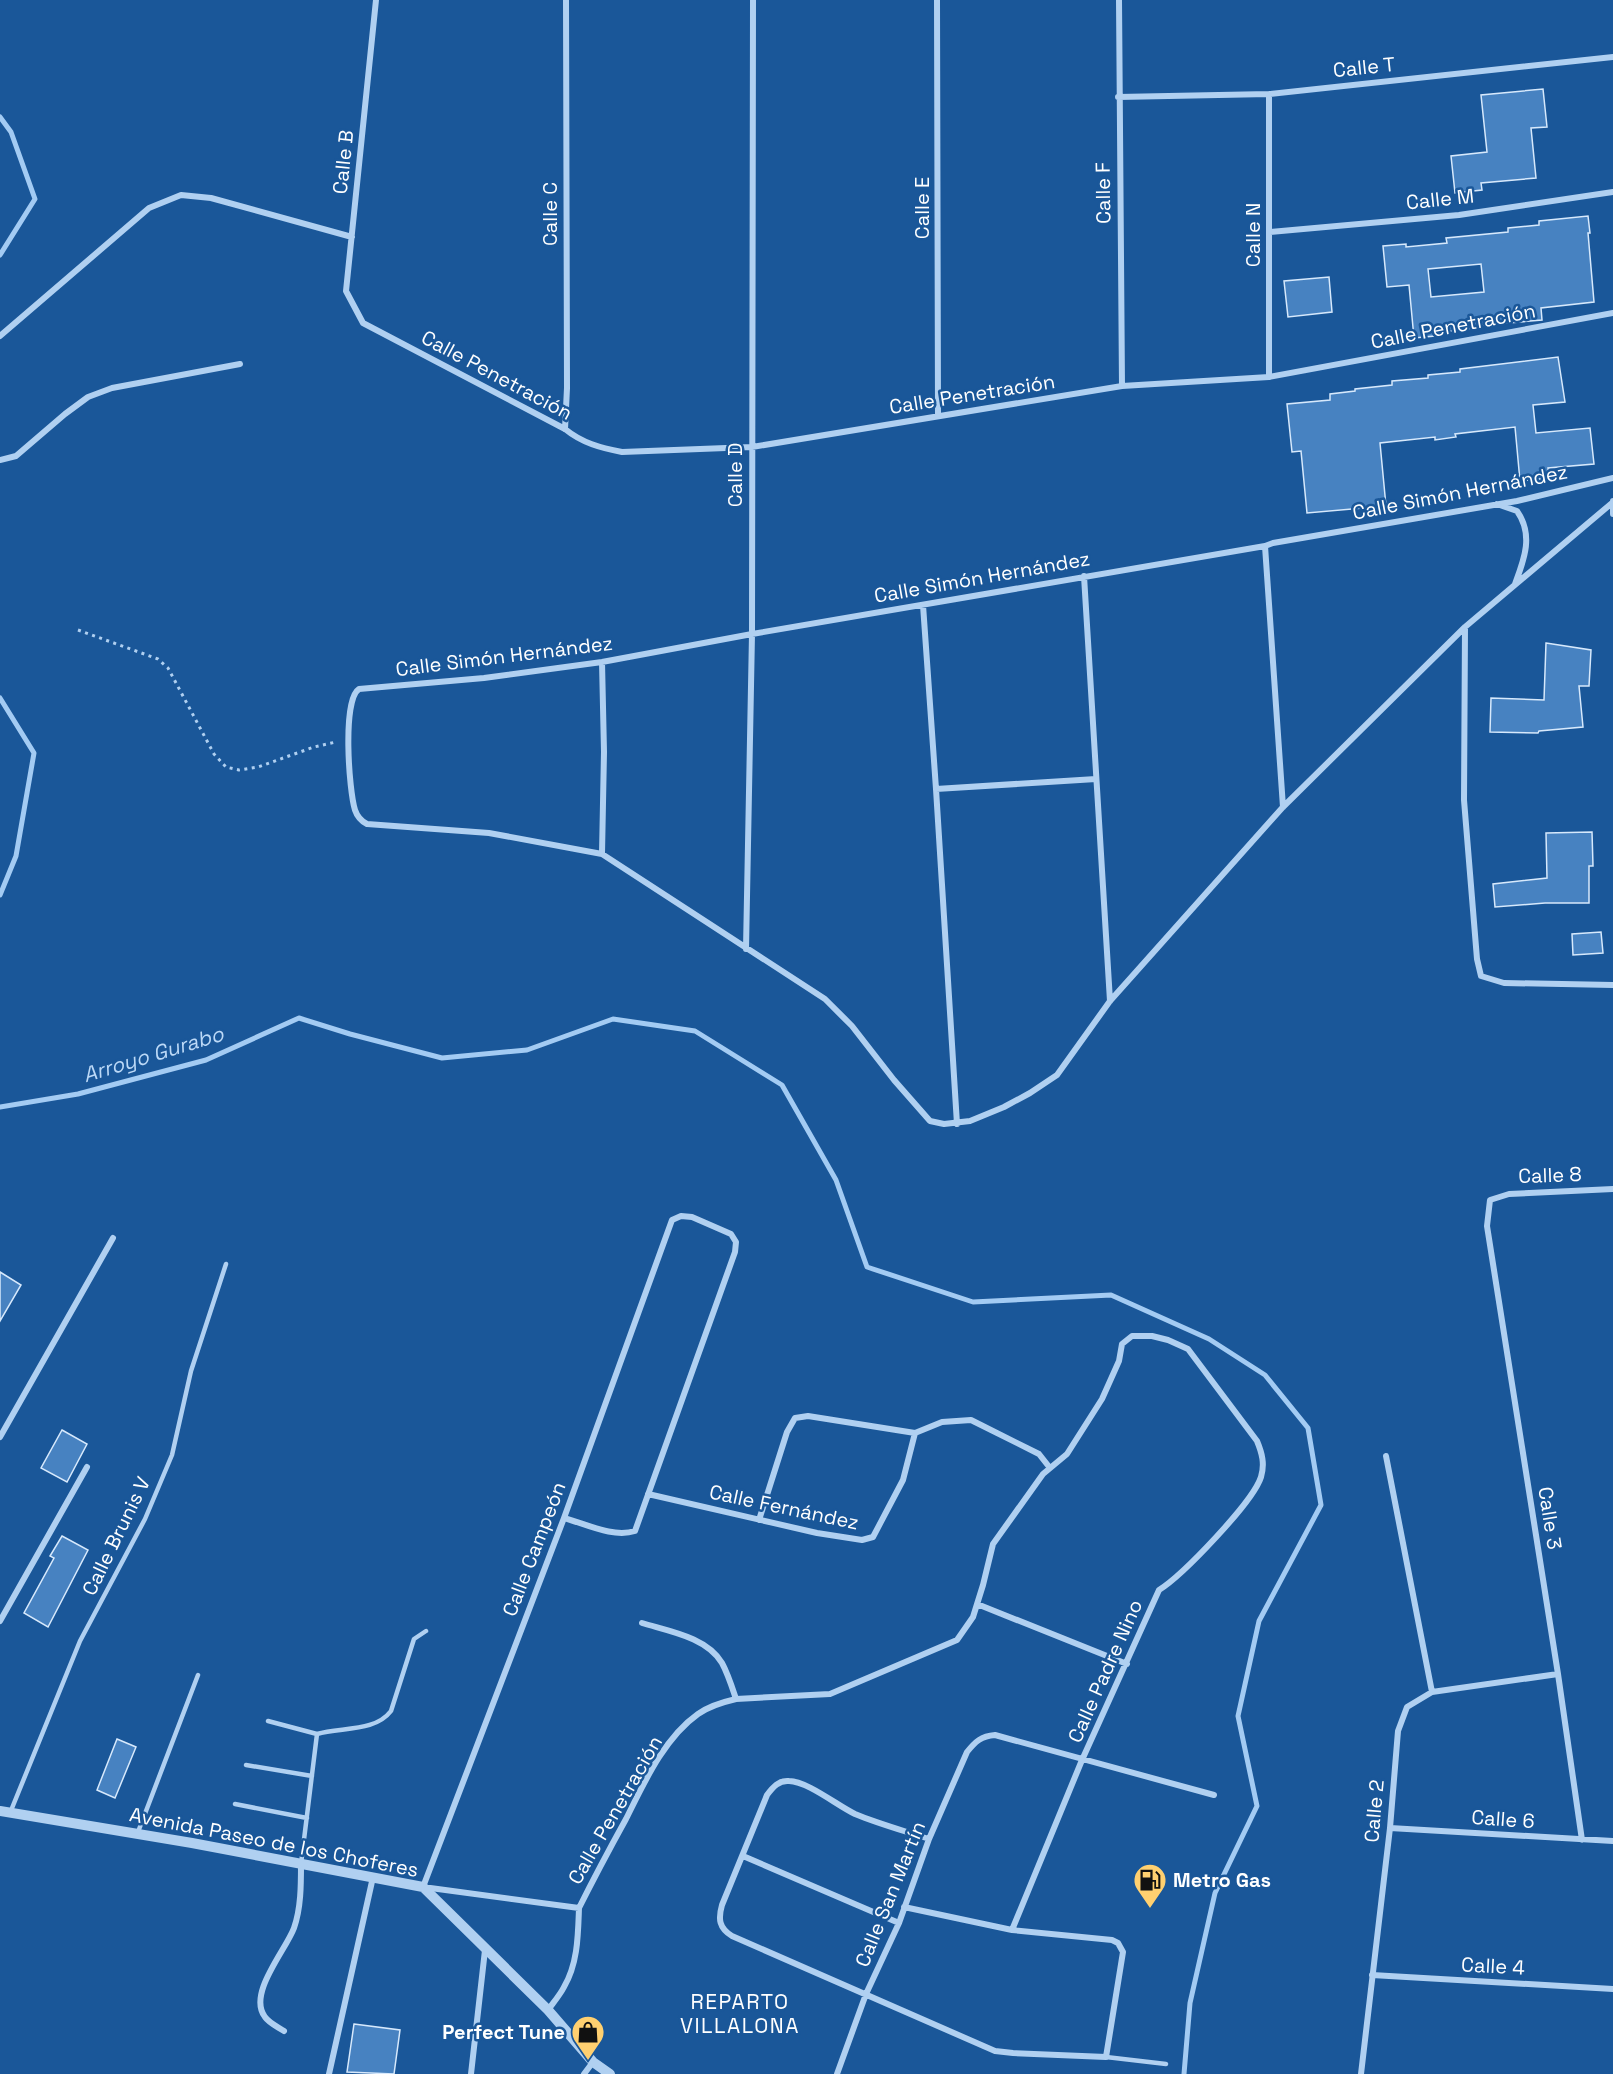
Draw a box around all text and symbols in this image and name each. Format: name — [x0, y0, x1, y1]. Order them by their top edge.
street label: Calle T — [1332, 51, 1397, 83]
street label: Calle B — [327, 129, 359, 195]
street label: Calle F — [1089, 162, 1117, 224]
street label: Calle E — [909, 177, 935, 239]
street label: Calle C — [537, 182, 563, 246]
street label: Calle M — [1405, 182, 1475, 216]
street label: Calle N — [1240, 203, 1266, 267]
street label: Calle Penetración — [1368, 297, 1538, 355]
street label: Calle Penetración — [417, 324, 577, 426]
street label: Calle Penetración — [887, 368, 1057, 420]
street label: Calle D — [722, 443, 748, 507]
street label: Calle Simón Hernández — [1350, 458, 1570, 526]
street label: Calle Simón Hernández — [872, 545, 1092, 609]
street label: Calle Simón Hernández — [394, 630, 614, 682]
water label: Arroyo Gurabo — [79, 1019, 228, 1088]
street label: Calle 8 — [1518, 1161, 1582, 1189]
street label: Calle Brunis V — [76, 1472, 156, 1600]
street label: Calle Campeón — [496, 1478, 572, 1620]
street label: Calle Fernández — [707, 1478, 861, 1536]
street label: Calle 3 — [1532, 1485, 1568, 1551]
street label: Calle Padre Nino — [1062, 1595, 1148, 1747]
street label: Calle Penetración — [562, 1731, 668, 1889]
street label: Calle 2 — [1358, 1778, 1390, 1844]
street label: Avenida Paseo de los Choferes — [127, 1801, 421, 1883]
street label: Calle 6 — [1470, 1804, 1536, 1834]
street label: Calle San Martín — [849, 1817, 931, 1971]
fuel station icon: Metro Gas — [1132, 1862, 1168, 1909]
place label: Metro Gas — [1173, 1867, 1271, 1893]
street label: Calle 4 — [1461, 1951, 1525, 1981]
district label: REPARTO VILLALONA — [680, 1988, 800, 2039]
shop icon: Perfect Tune — [570, 2014, 606, 2061]
place label: Perfect Tune — [442, 2019, 565, 2045]

